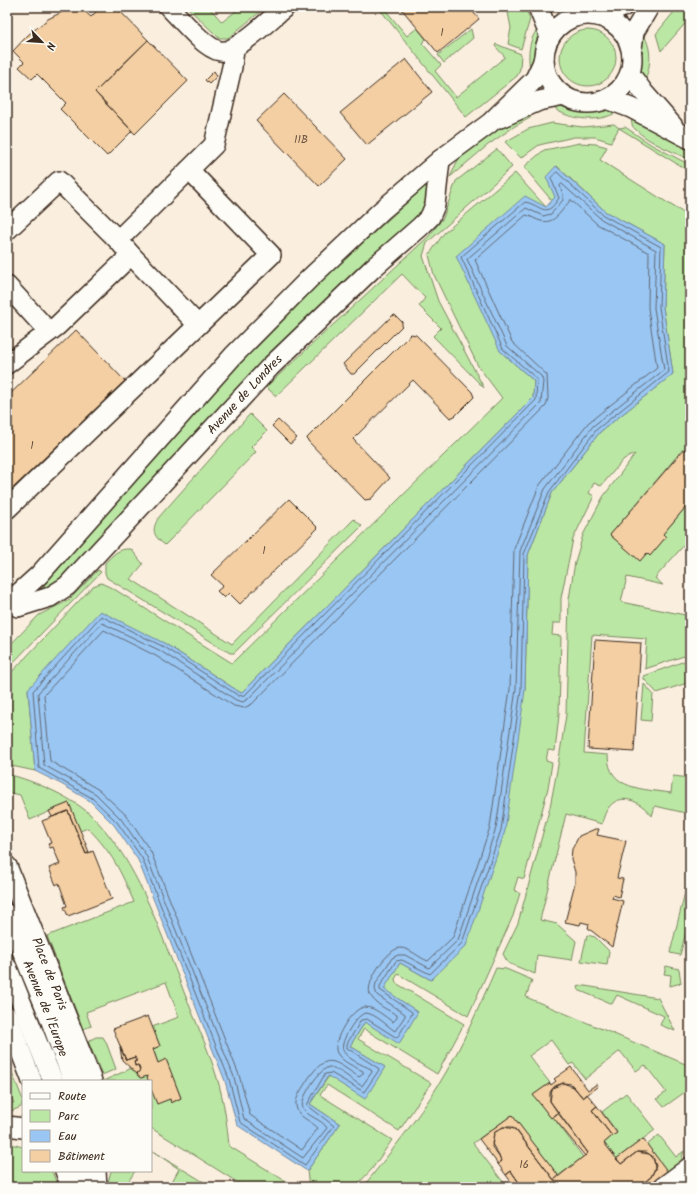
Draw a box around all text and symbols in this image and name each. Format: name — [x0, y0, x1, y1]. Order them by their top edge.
north arrow — [22, 22, 62, 62]
house number: 1 — [440, 24, 444, 42]
text: N — [41, 39, 60, 53]
house number: 11B — [294, 131, 308, 149]
street label: Avenue de Londres — [202, 349, 288, 439]
house number: 1 — [30, 437, 34, 455]
house number: 1 — [262, 542, 266, 560]
street label: Place de Paris — [26, 934, 74, 1014]
street label: Avenue de l'Europe — [17, 957, 74, 1060]
legend — [22, 1080, 152, 1172]
text: Route — [58, 1087, 87, 1106]
text: Parc — [58, 1107, 79, 1126]
text: Eau — [58, 1127, 77, 1146]
text: Bâtiment — [58, 1147, 105, 1166]
house number: 16 — [519, 1156, 529, 1174]

